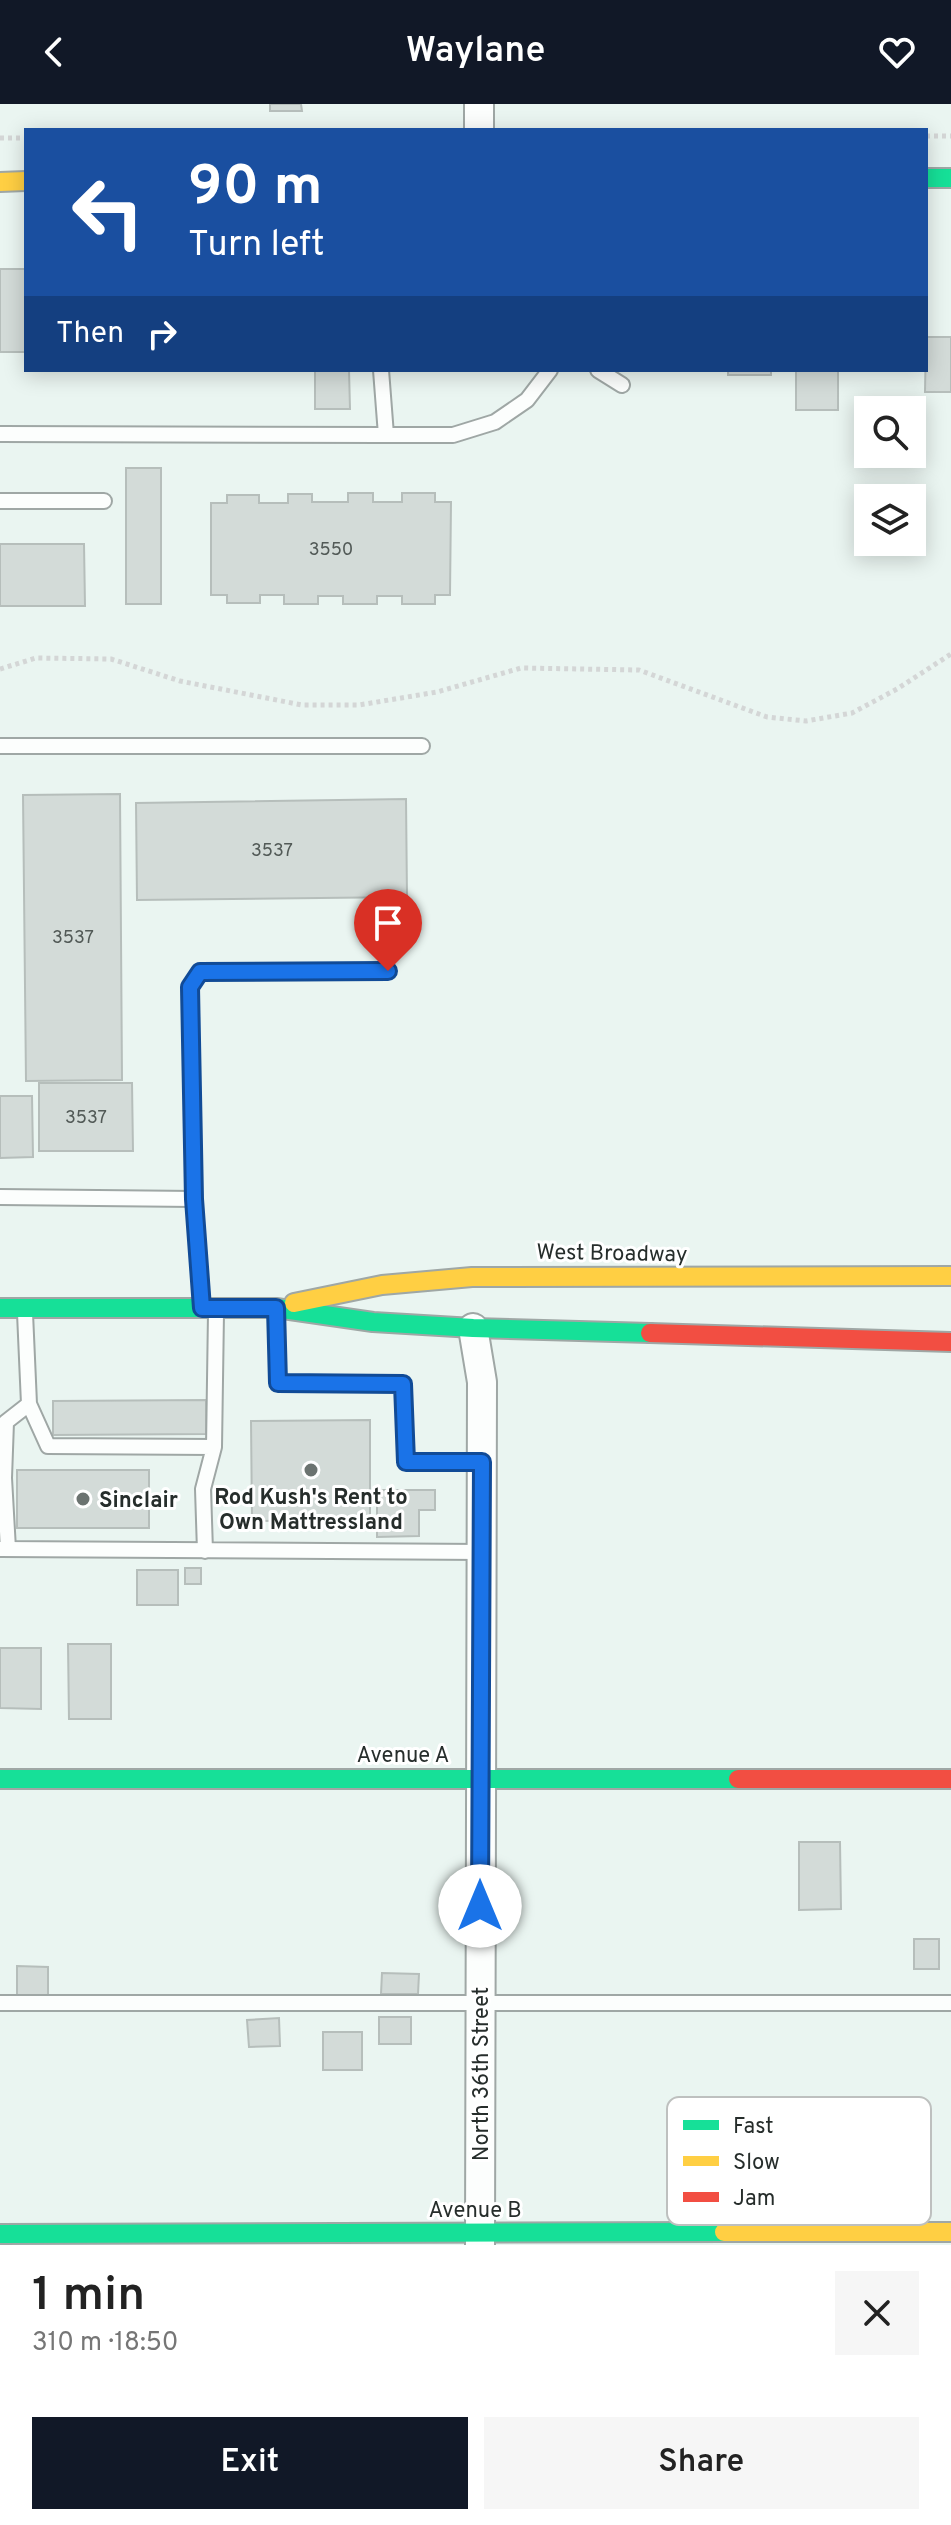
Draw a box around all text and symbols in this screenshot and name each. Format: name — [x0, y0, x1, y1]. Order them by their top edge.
text: Waylane — [406, 29, 545, 75]
icon: back — [32, 30, 76, 74]
icon: heart — [875, 30, 919, 74]
text: 90 m — [188, 154, 323, 224]
icon: left — [56, 160, 160, 264]
text: Turn left — [188, 223, 325, 269]
icon: right — [140, 312, 184, 356]
text: Then — [56, 316, 124, 353]
map controls — [854, 396, 926, 556]
button: search — [854, 396, 926, 468]
button: layers — [854, 484, 926, 556]
house number: 3550 — [309, 539, 353, 562]
house number: 3537 — [251, 840, 293, 863]
pin — [354, 889, 422, 971]
icon: arrive — [366, 901, 410, 945]
house number: 3537 — [52, 927, 94, 950]
house number: 3537 — [65, 1107, 107, 1130]
street label: West Broadway — [536, 1240, 688, 1269]
marker: Rod Kush's Rent to Own Mattressland — [302, 1461, 320, 1479]
place label: Rod Kush's Rent to Own Mattressland — [214, 1485, 408, 1537]
place label: Sinclair — [99, 1488, 178, 1515]
marker: Sinclair — [74, 1490, 92, 1508]
street label: Avenue A — [357, 1743, 449, 1770]
position arrow — [438, 1864, 522, 1948]
street label: North 36th Street — [469, 1987, 496, 2161]
legend — [667, 2097, 931, 2225]
text: Fast — [733, 2114, 774, 2141]
text: Slow — [733, 2150, 780, 2177]
text: Jam — [733, 2186, 776, 2213]
street label: Avenue B — [428, 2198, 522, 2225]
text: 1 min — [32, 2267, 145, 2327]
button: close — [835, 2271, 919, 2355]
text: 310 m · 18:50 — [32, 2327, 179, 2360]
button: Exit — [32, 2417, 468, 2509]
button: Share — [484, 2417, 919, 2509]

